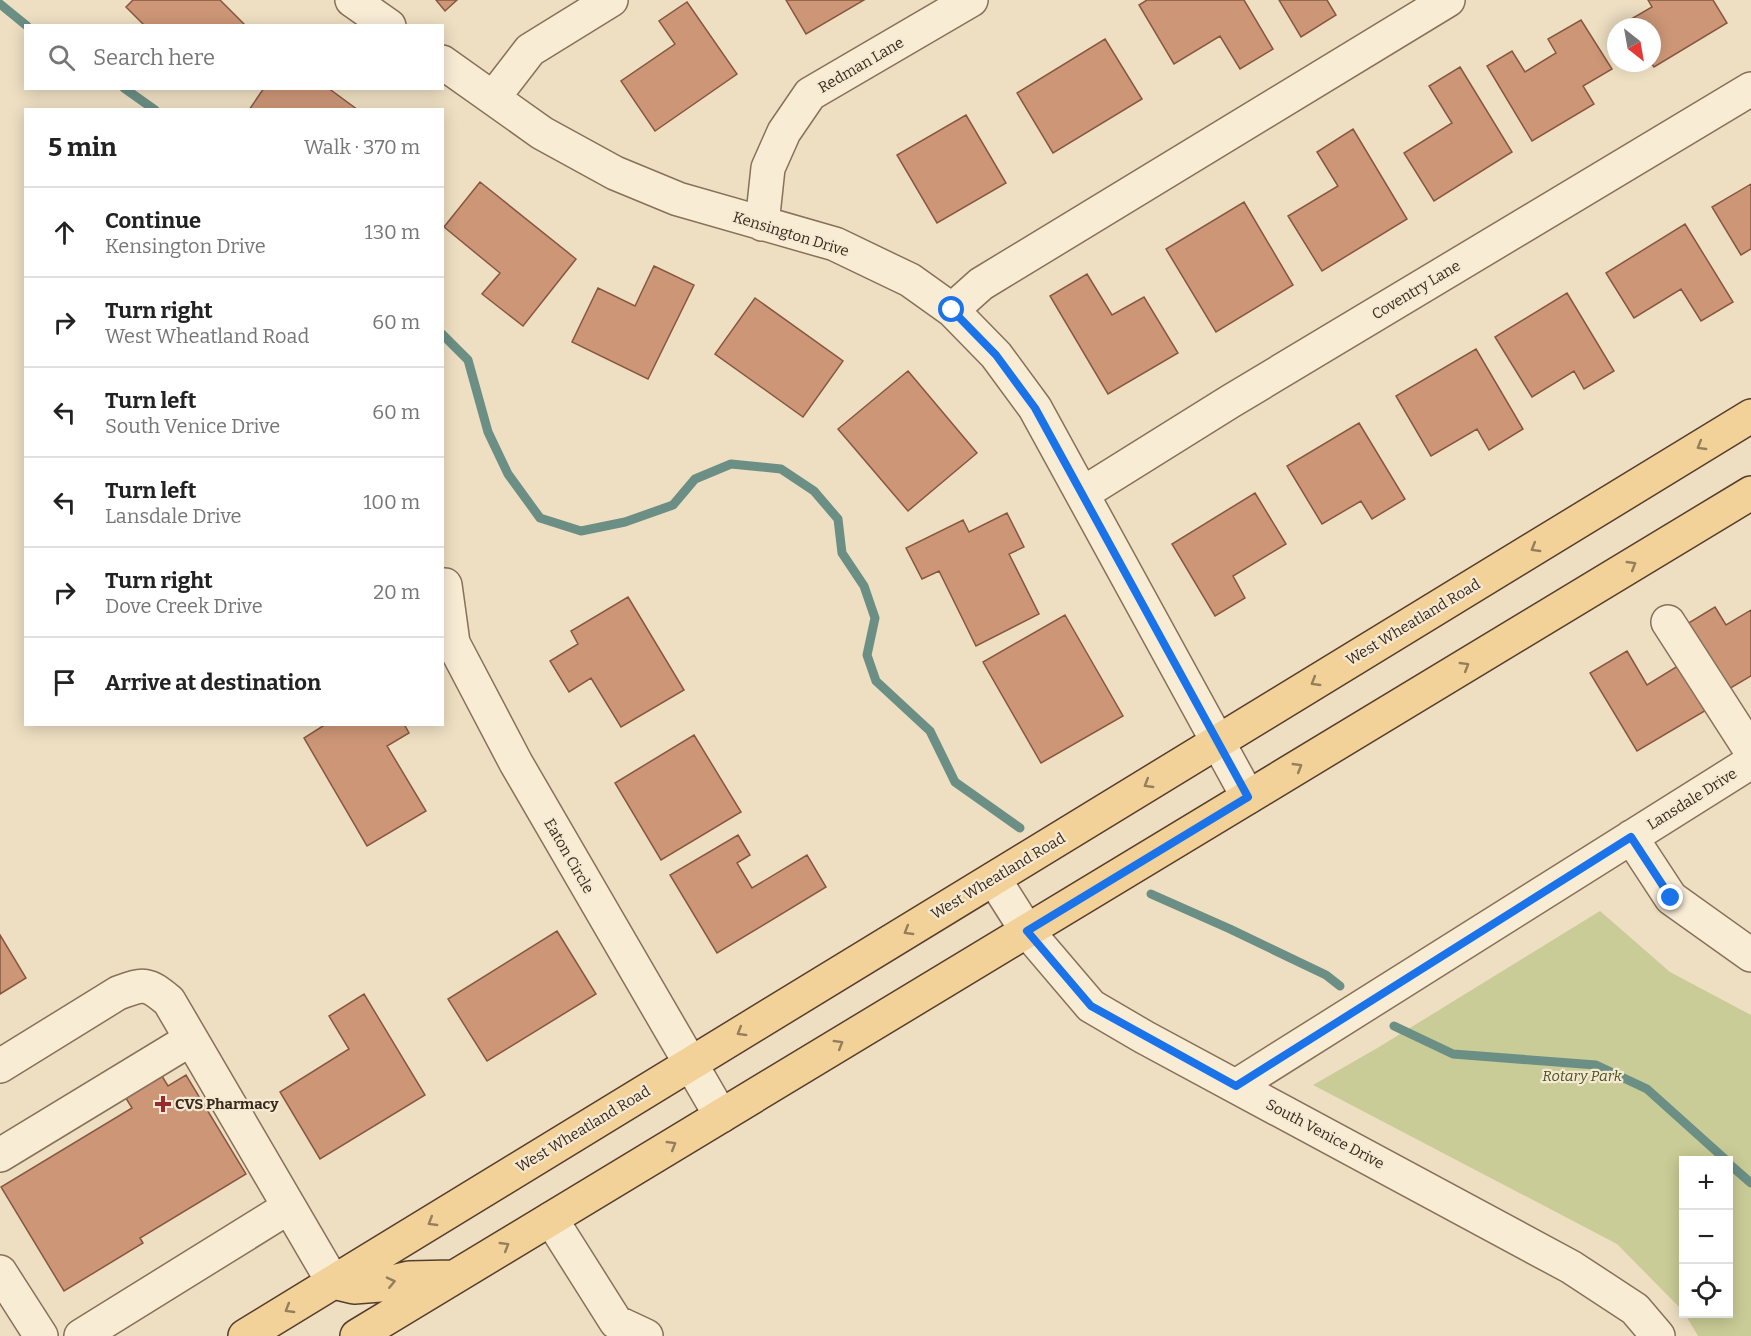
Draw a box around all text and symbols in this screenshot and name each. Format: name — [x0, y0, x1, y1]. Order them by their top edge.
north arrow — [1607, 18, 1661, 72]
search box — [24, 24, 444, 90]
street label: Redman Lane — [815, 33, 907, 97]
icon: search — [45, 41, 78, 74]
text: Search here — [93, 44, 215, 71]
text: 5 min — [48, 132, 117, 163]
text: Walk · 370 m — [304, 135, 420, 159]
text: Continue — [105, 207, 201, 234]
street label: Kensington Drive — [731, 208, 851, 260]
icon: ahead — [48, 216, 81, 249]
text: 130 m — [365, 220, 420, 244]
text: Kensington Drive — [105, 234, 266, 258]
street label: Coventry Lane — [1368, 257, 1464, 323]
route start — [938, 296, 964, 322]
text: Turn right — [105, 297, 213, 324]
icon: right — [48, 306, 81, 339]
text: 60 m — [372, 310, 420, 334]
text: West Wheatland Road — [105, 324, 309, 348]
text: Turn left — [105, 387, 197, 414]
icon: left — [48, 396, 81, 429]
text: 60 m — [372, 400, 420, 424]
text: South Venice Drive — [105, 414, 280, 438]
one-way arrow — [1697, 439, 1707, 451]
text: Turn left — [105, 477, 197, 504]
icon: left — [48, 486, 81, 519]
text: 100 m — [363, 490, 420, 514]
text: Lansdale Drive — [105, 504, 241, 528]
one-way arrow — [1531, 540, 1541, 552]
one-way arrow — [1626, 561, 1636, 573]
text: Turn right — [105, 567, 213, 594]
street label: West Wheatland Road — [1343, 575, 1483, 669]
icon: right — [48, 576, 81, 609]
text: 20 m — [373, 580, 420, 604]
text: Dove Creek Drive — [105, 594, 263, 618]
one-way arrow — [1459, 662, 1469, 673]
icon: arrive — [48, 666, 81, 699]
text: Arrive at destination — [105, 669, 321, 696]
one-way arrow — [1311, 675, 1321, 687]
one-way arrow — [1292, 763, 1302, 774]
street label: Lansdale Drive — [1644, 764, 1740, 834]
one-way arrow — [1144, 777, 1154, 788]
street label: Eaton Circle — [540, 815, 598, 897]
street label: West Wheatland Road — [928, 829, 1068, 923]
route end — [1657, 884, 1683, 910]
one-way arrow — [904, 923, 914, 935]
one-way arrow — [737, 1025, 747, 1037]
one-way arrow — [833, 1040, 843, 1052]
park label: Rotary Park — [1542, 1067, 1623, 1085]
street label: West Wheatland Road — [513, 1082, 653, 1176]
place label: CVS Pharmacy — [175, 1095, 279, 1113]
street label: South Venice Drive — [1263, 1095, 1387, 1173]
marker: CVS Pharmacy — [156, 1097, 170, 1111]
one-way arrow — [666, 1141, 676, 1153]
map controls — [1679, 1156, 1733, 1318]
button: + — [1679, 1156, 1733, 1210]
button: − — [1679, 1210, 1733, 1264]
one-way arrow — [428, 1214, 438, 1226]
one-way arrow — [499, 1242, 509, 1254]
button: locate — [1679, 1264, 1733, 1318]
one-way arrow — [385, 1277, 395, 1290]
one-way arrow — [285, 1302, 295, 1314]

